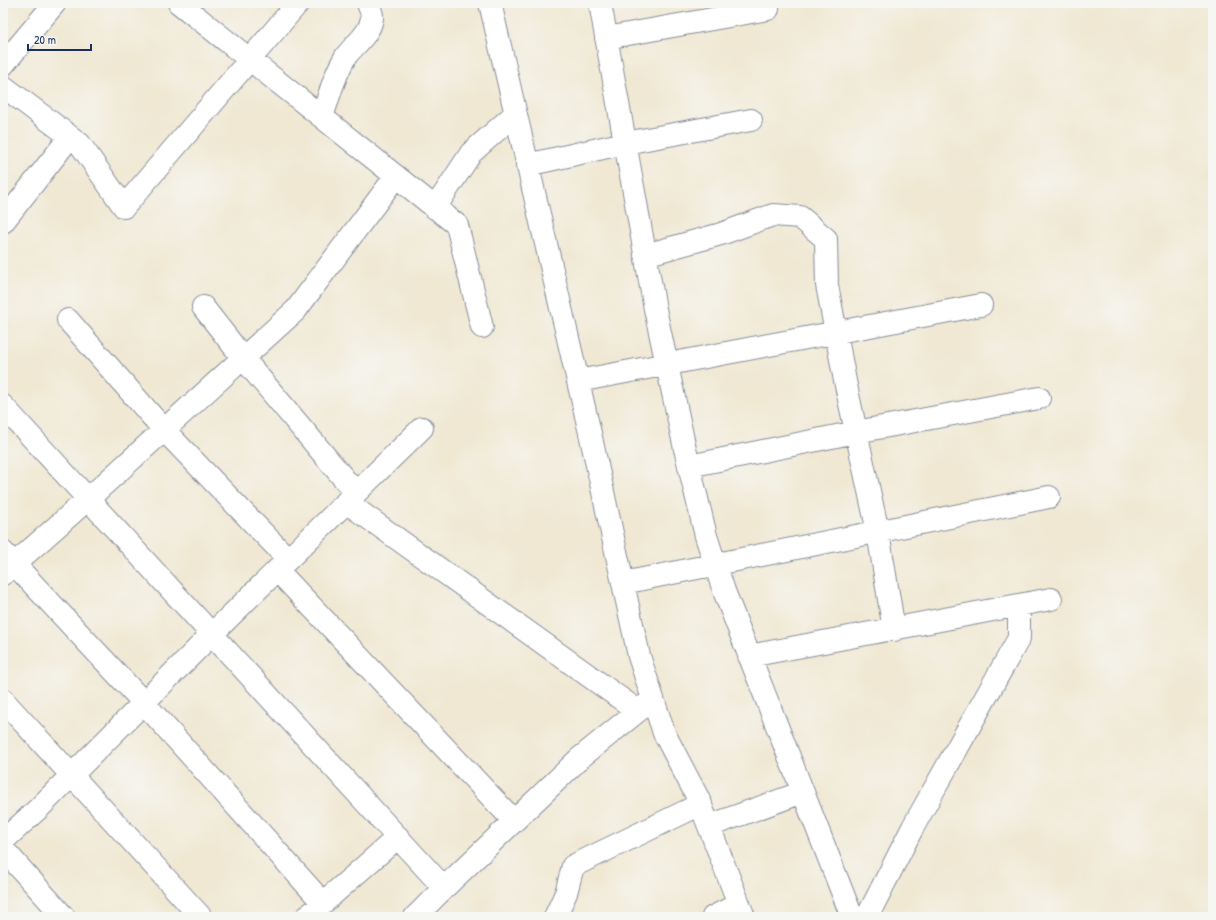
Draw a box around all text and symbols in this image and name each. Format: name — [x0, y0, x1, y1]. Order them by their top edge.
scale bar — [28, 26, 91, 52]
text: 20 m — [34, 31, 56, 48]

